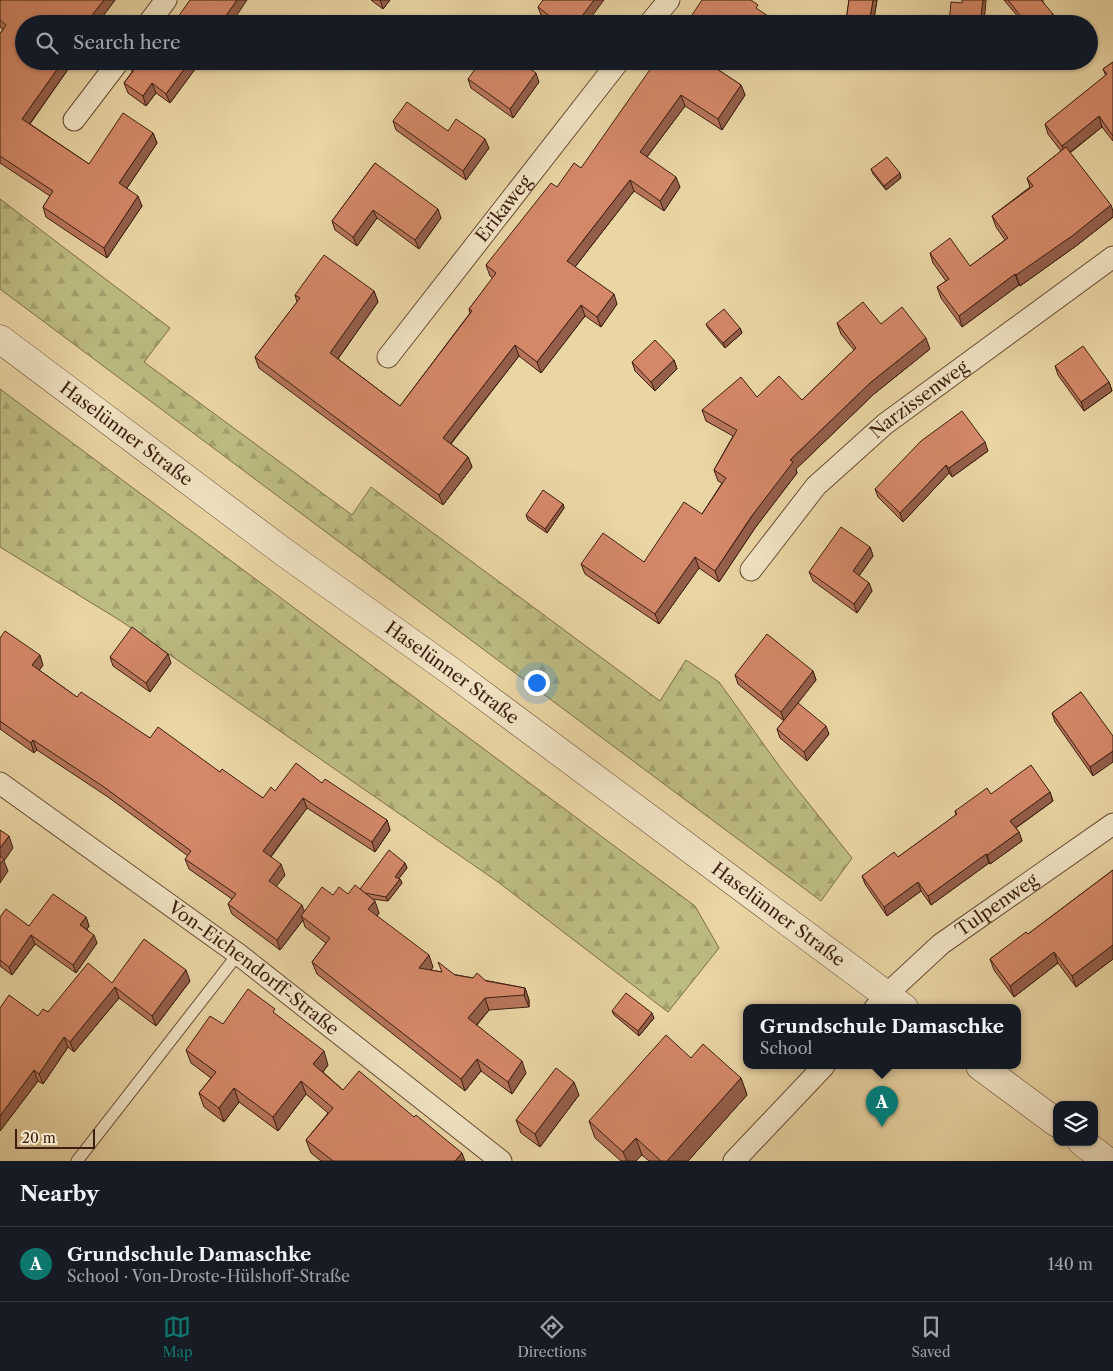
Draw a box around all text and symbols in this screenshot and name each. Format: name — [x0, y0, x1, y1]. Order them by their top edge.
search box — [15, 15, 1098, 70]
icon: search — [33, 29, 61, 57]
text: Search here — [73, 31, 181, 54]
street label: Erikaweg — [471, 171, 537, 247]
street label: Narzissenweg — [865, 355, 973, 443]
street label: Haselünner Straße — [56, 377, 197, 491]
street label: Haselünner Straße — [381, 617, 523, 729]
your location — [524, 670, 550, 696]
street label: Haselünner Straße — [707, 858, 849, 971]
street label: Tulpenweg — [951, 869, 1043, 941]
street label: Von-Eichendorff-Straße — [163, 896, 343, 1040]
popup — [743, 1004, 1021, 1069]
text: Grundschule Damaschke — [760, 1015, 1004, 1038]
text: School — [760, 1038, 812, 1058]
pin: A — [866, 1086, 898, 1127]
map controls — [1053, 1101, 1098, 1146]
button: layers — [1053, 1101, 1098, 1146]
scale bar — [15, 1126, 95, 1149]
text: 20 m — [22, 1129, 56, 1147]
text: Nearby — [20, 1181, 99, 1206]
text: Grundschule Damaschke — [67, 1243, 311, 1266]
text: A — [30, 1254, 42, 1274]
text: 140 m — [1048, 1254, 1093, 1274]
text: School · Von-Droste-Hülshoff-Straße — [67, 1266, 350, 1286]
tab: Map — [162, 1313, 193, 1361]
tab: Directions — [517, 1313, 587, 1361]
tab: Saved — [912, 1313, 950, 1361]

